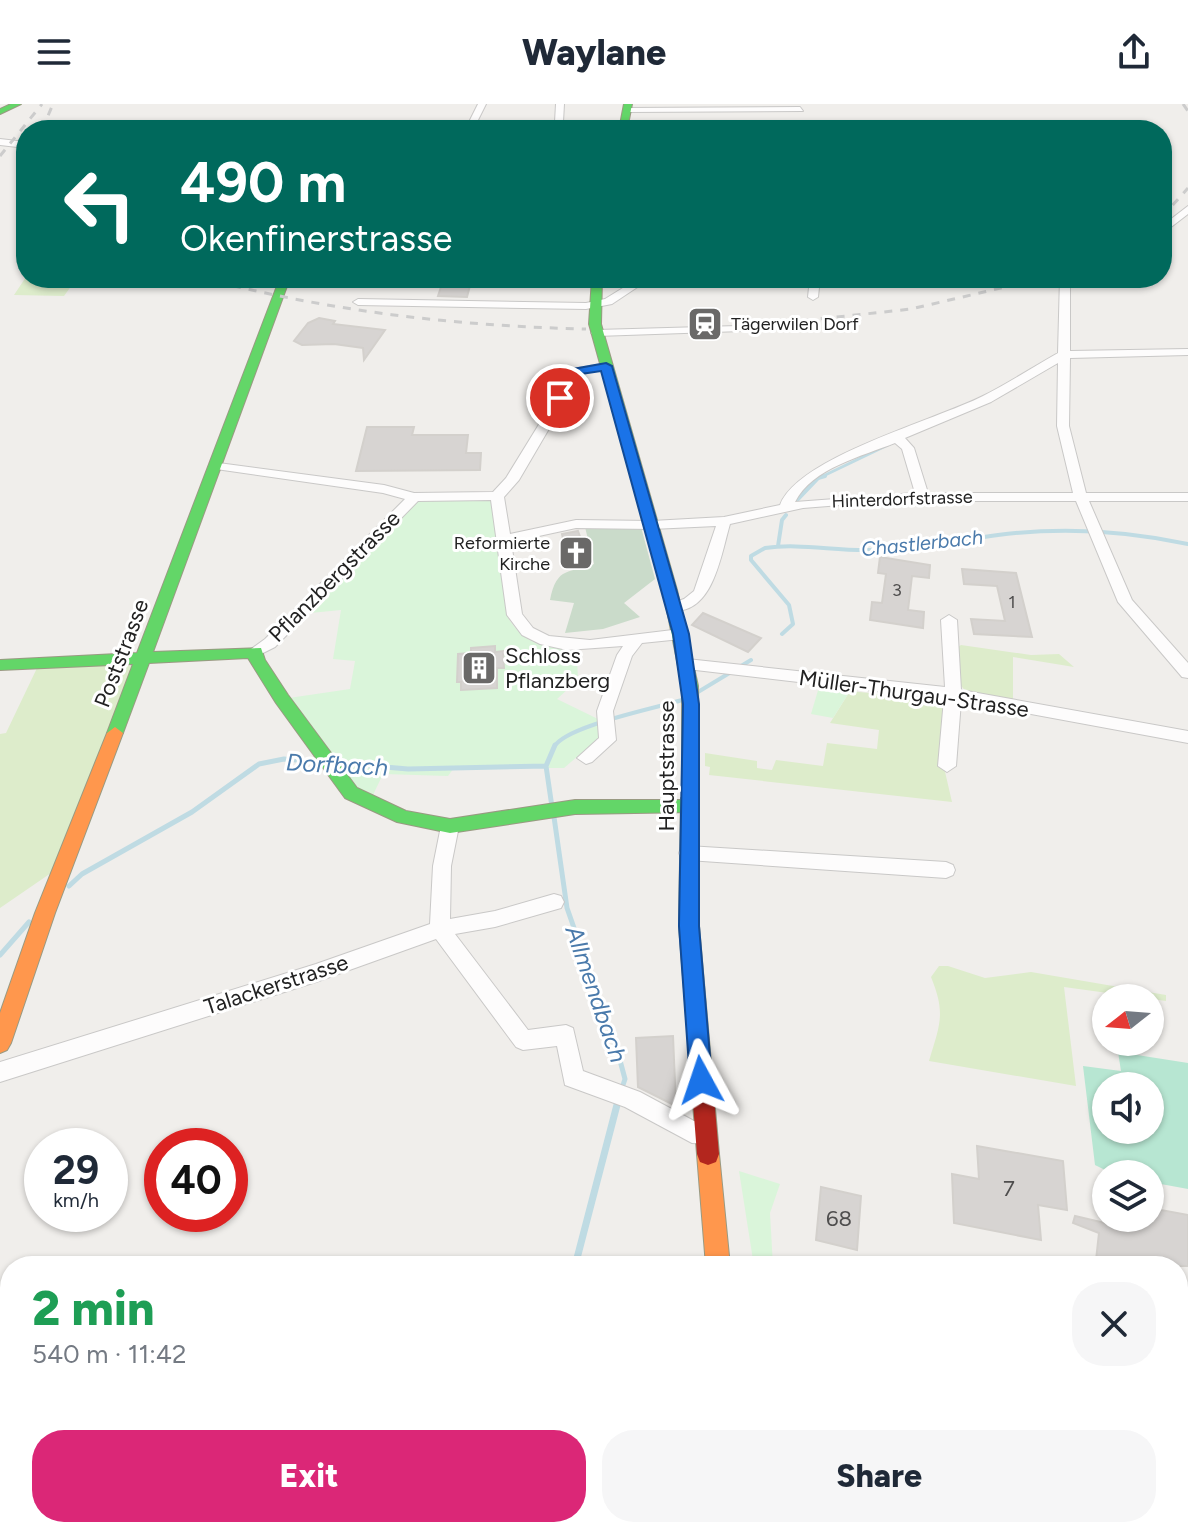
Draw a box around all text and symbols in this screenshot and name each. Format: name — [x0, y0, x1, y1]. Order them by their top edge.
icon: menu — [32, 30, 76, 74]
icon: share — [1112, 30, 1156, 74]
text: Waylane — [522, 31, 666, 74]
text: 490 m — [180, 149, 346, 216]
icon: left — [48, 152, 152, 256]
text: Okenfinerstrasse — [180, 217, 452, 260]
station icon: Tägerwilen Dorf — [686, 305, 724, 343]
place label: Tägerwilen Dorf — [731, 313, 859, 335]
pin — [526, 364, 594, 432]
icon: arrive — [538, 376, 582, 420]
street label: Hinterdorfstrasse — [831, 486, 973, 512]
street label: Pflanzbergstrasse — [263, 505, 406, 648]
water label: Chastlerbach — [860, 525, 984, 561]
place label: Reformierte Kirche — [454, 532, 550, 575]
church icon: Reformierte Kirche — [557, 534, 595, 572]
house number: 3 — [892, 579, 902, 601]
house number: 1 — [1008, 591, 1016, 613]
street label: Poststrasse — [89, 595, 154, 711]
place label: Schloss Pflanzberg — [505, 642, 610, 694]
building icon: Schloss Pflanzberg — [460, 649, 498, 687]
street label: Müller-Thurgau-Strasse — [797, 664, 1031, 723]
street label: Hauptstrasse — [653, 700, 680, 832]
water label: Dorfbach — [285, 747, 389, 782]
water label: Allmendbach — [559, 921, 633, 1066]
street label: Talackerstrasse — [201, 949, 351, 1020]
north arrow — [1092, 984, 1164, 1056]
map controls — [1092, 984, 1164, 1232]
position arrow — [659, 1038, 743, 1122]
button: sound — [1092, 1072, 1164, 1144]
speed limit sign: 40 — [144, 1128, 248, 1232]
text: 29 — [53, 1146, 99, 1194]
button: layers — [1092, 1160, 1164, 1232]
house number: 7 — [1003, 1175, 1015, 1202]
text: km/h — [53, 1188, 99, 1212]
house number: 68 — [826, 1205, 852, 1232]
text: 2 min — [32, 1279, 155, 1337]
button: close — [1072, 1282, 1156, 1366]
text: 540 m · 11:42 — [32, 1338, 187, 1370]
button: Exit — [32, 1430, 586, 1522]
button: Share — [602, 1430, 1156, 1522]

